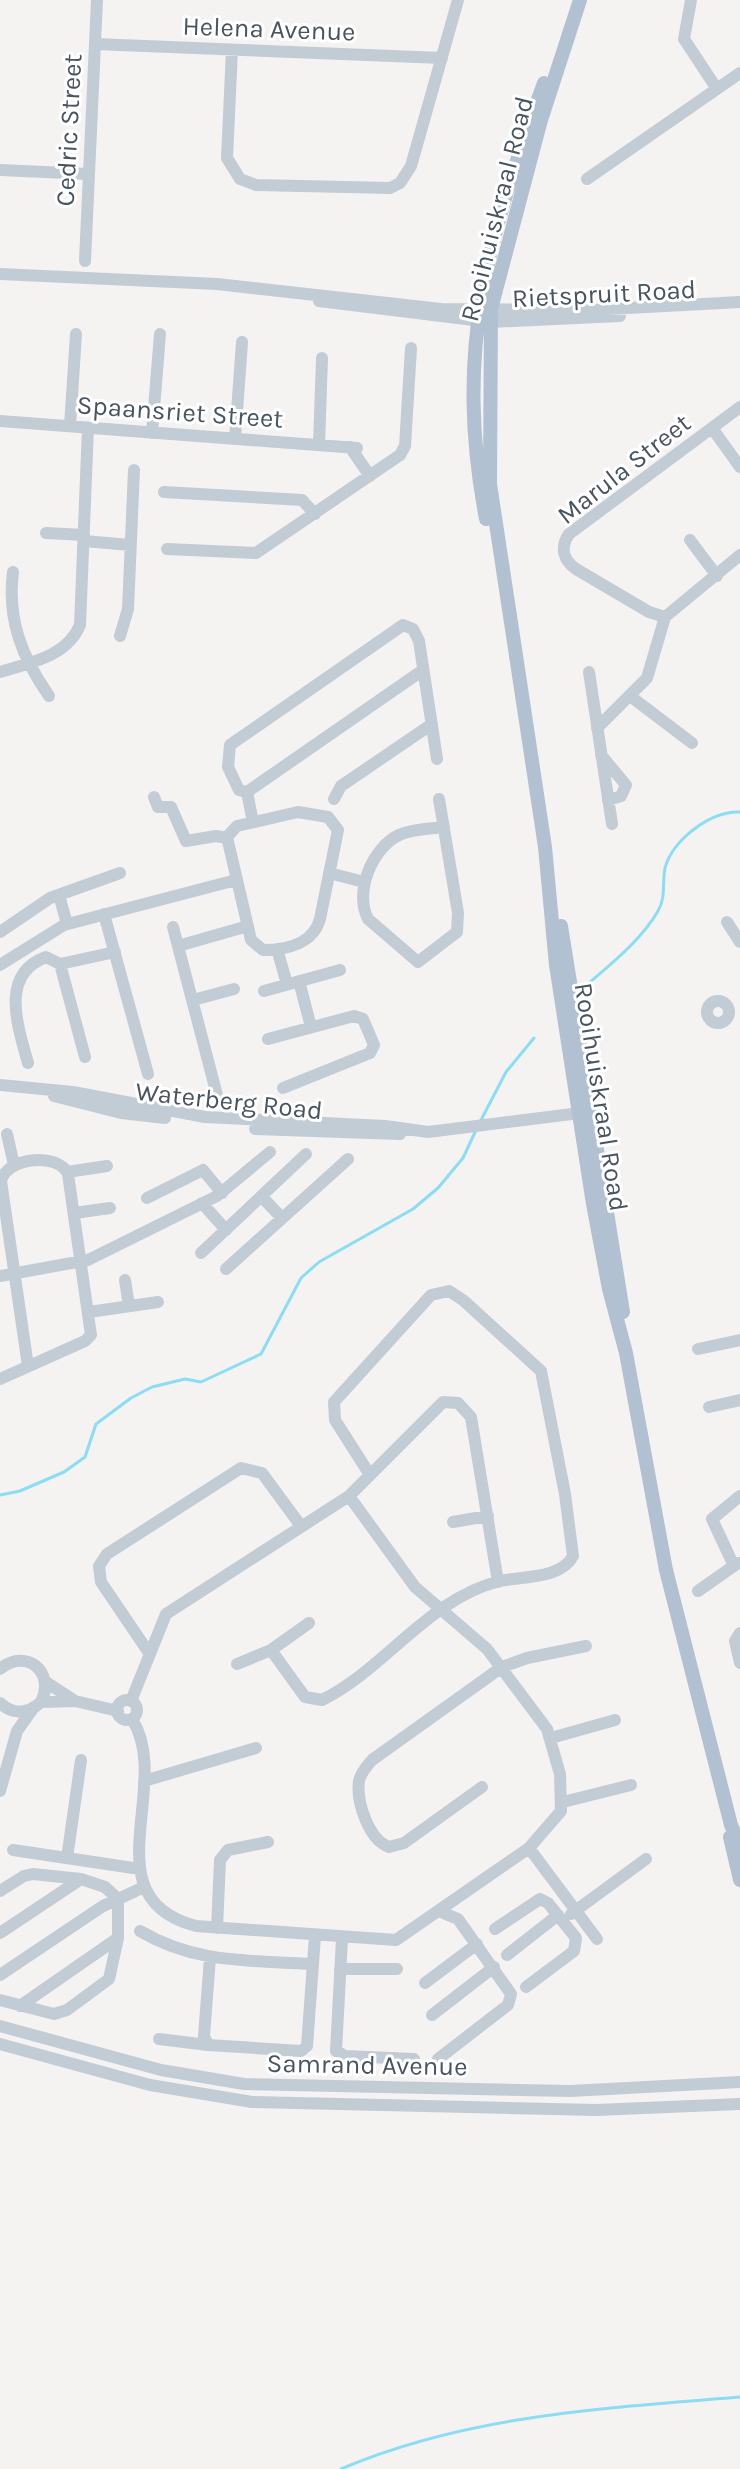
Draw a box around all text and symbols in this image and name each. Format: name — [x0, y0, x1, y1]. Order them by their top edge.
street label: Helena Avenue — [182, 10, 356, 48]
street label: Cedric Street — [50, 53, 88, 207]
street label: Rooihuiskraal Road — [454, 93, 540, 325]
street label: Rietspruit Road — [511, 274, 697, 314]
street label: Spaansriet Street — [76, 389, 284, 435]
street label: Marula Street — [551, 407, 697, 531]
street label: Rooihuiskraal Road — [568, 981, 634, 1213]
street label: Waterberg Road — [134, 1076, 324, 1126]
street label: Samrand Avenue — [266, 2048, 468, 2082]

